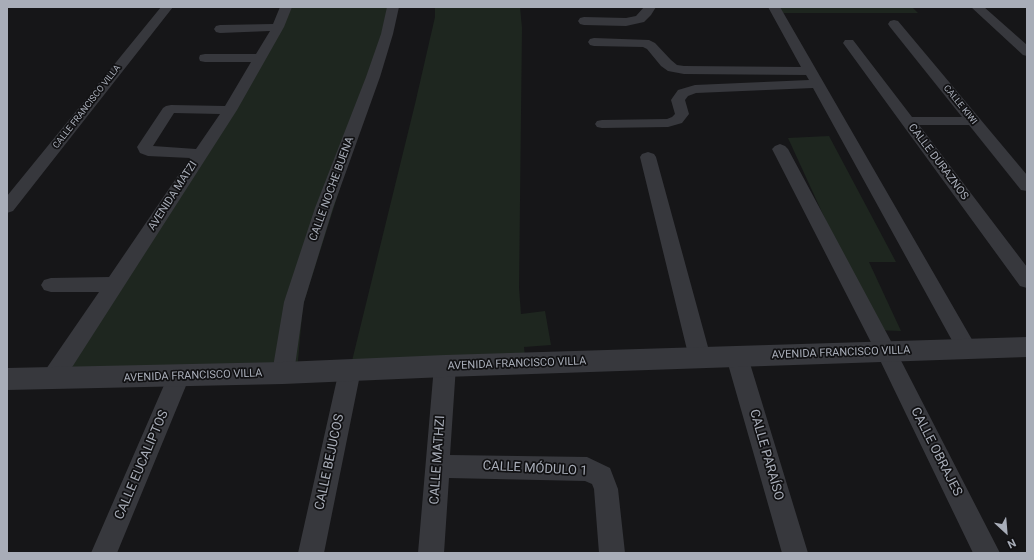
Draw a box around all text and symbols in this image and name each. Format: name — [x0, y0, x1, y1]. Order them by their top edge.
street label: CALLE FRANCISCO VILLA — [51, 63, 123, 151]
street label: CALLE KIWI — [941, 83, 979, 127]
street label: CALLE DURAZNOS — [905, 121, 971, 203]
street label: CALLE NOCHE BUENA — [307, 135, 357, 243]
street label: AVENIDA MATZI — [146, 159, 200, 233]
street label: AVENIDA FRANCISCO VILLA — [771, 344, 911, 362]
street label: AVENIDA FRANCISCO VILLA — [447, 355, 587, 373]
street label: AVENIDA FRANCISCO VILLA — [123, 367, 263, 385]
street label: CALLE OBRAJES — [907, 405, 965, 499]
street label: CALLE EUCALIPTOS — [112, 408, 172, 522]
street label: CALLE PARAÍSO — [746, 408, 786, 502]
street label: CALLE BEJUCOS — [312, 413, 348, 511]
street label: CALLE MATHZI — [427, 415, 449, 505]
street label: CALLE MÓDULO 1 — [482, 458, 588, 480]
north arrow — [986, 512, 1026, 552]
text: N — [1005, 536, 1018, 551]

